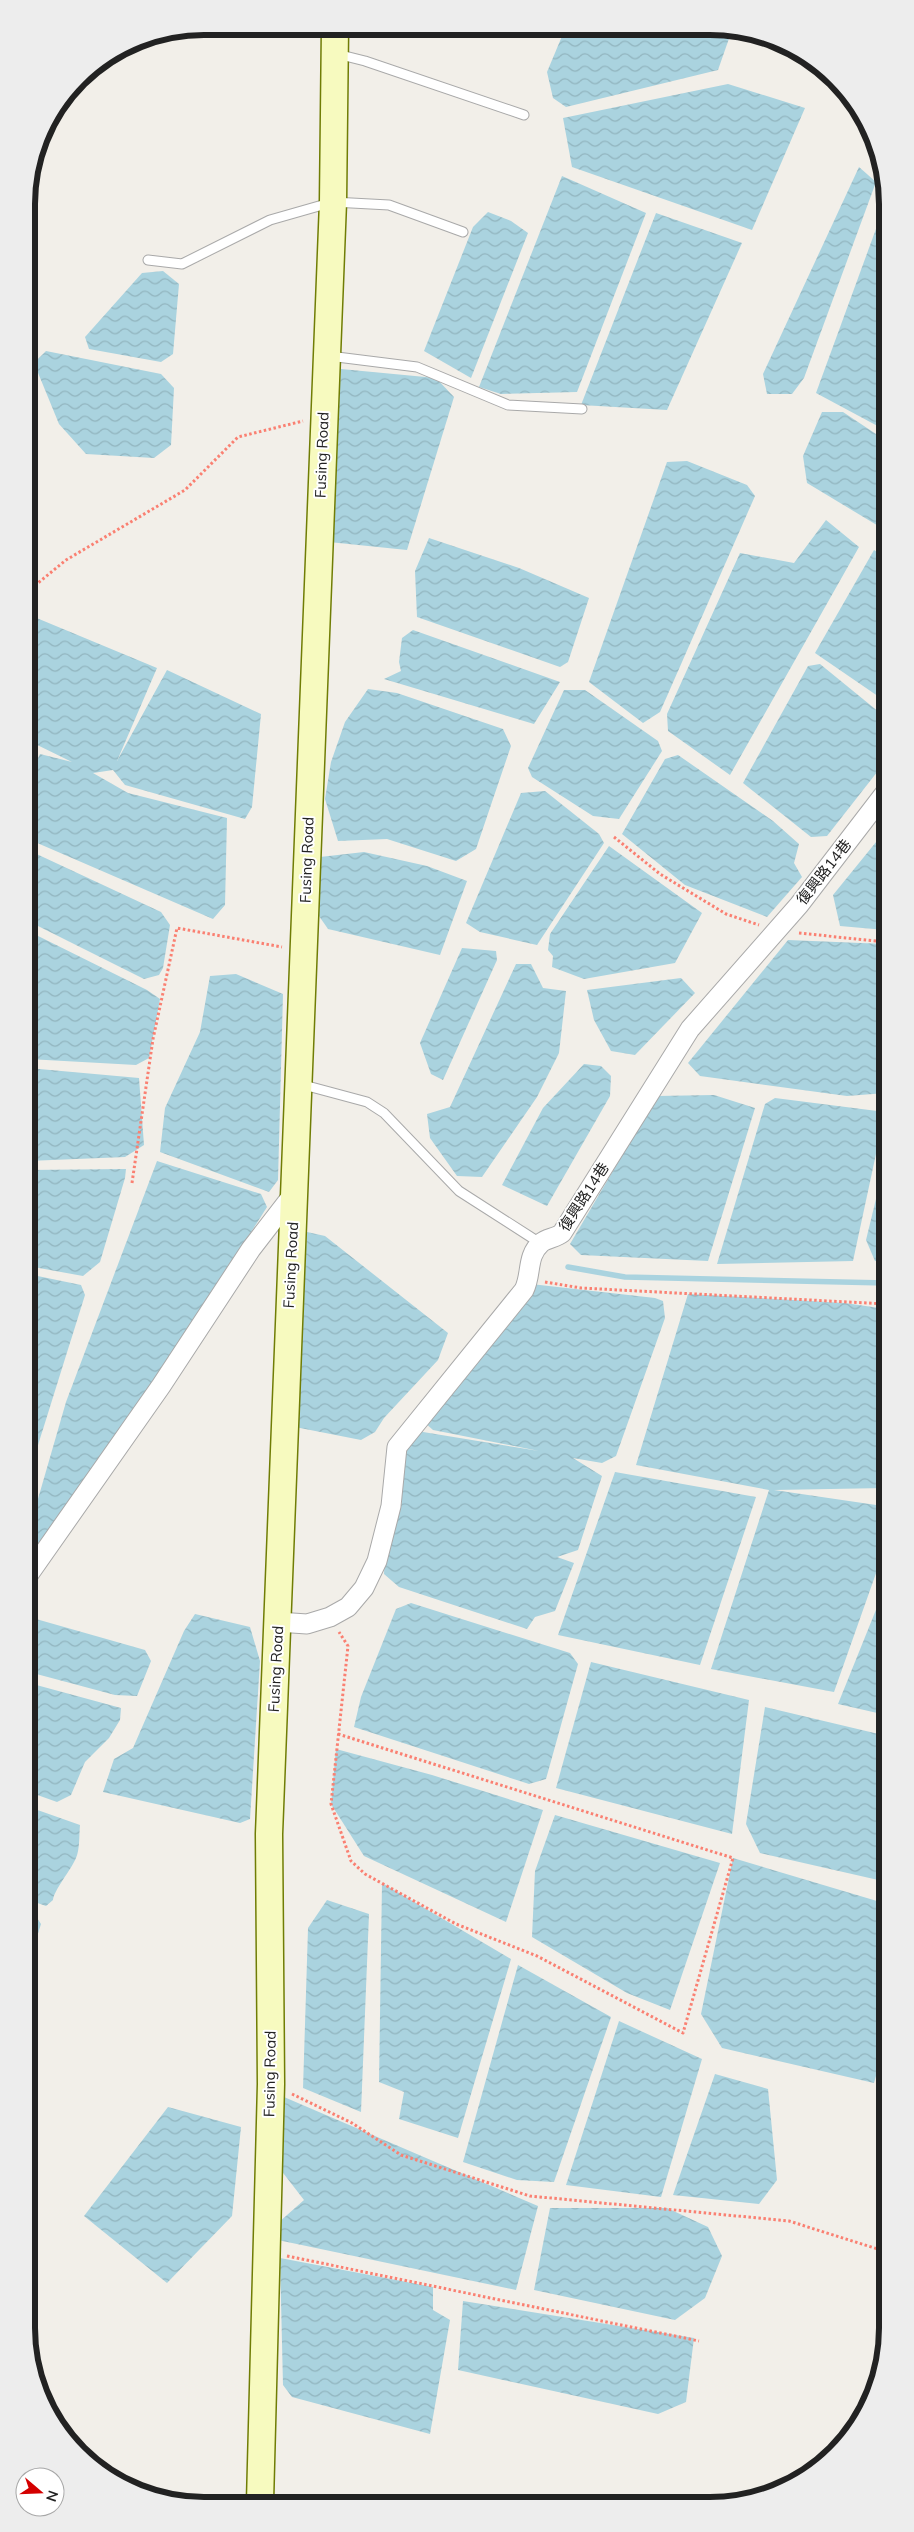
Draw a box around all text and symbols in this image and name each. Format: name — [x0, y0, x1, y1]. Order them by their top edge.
street label: Fusing Road — [310, 411, 333, 499]
street label: Fusing Road — [295, 816, 318, 904]
street label: 復興路14巷 — [792, 835, 855, 908]
street label: 復興路14巷 — [554, 1159, 613, 1235]
street label: Fusing Road — [279, 1221, 302, 1309]
street label: Fusing Road — [264, 1625, 287, 1713]
street label: Fusing Road — [259, 2031, 280, 2117]
north arrow — [15, 2467, 65, 2517]
text: N — [42, 2488, 63, 2504]

